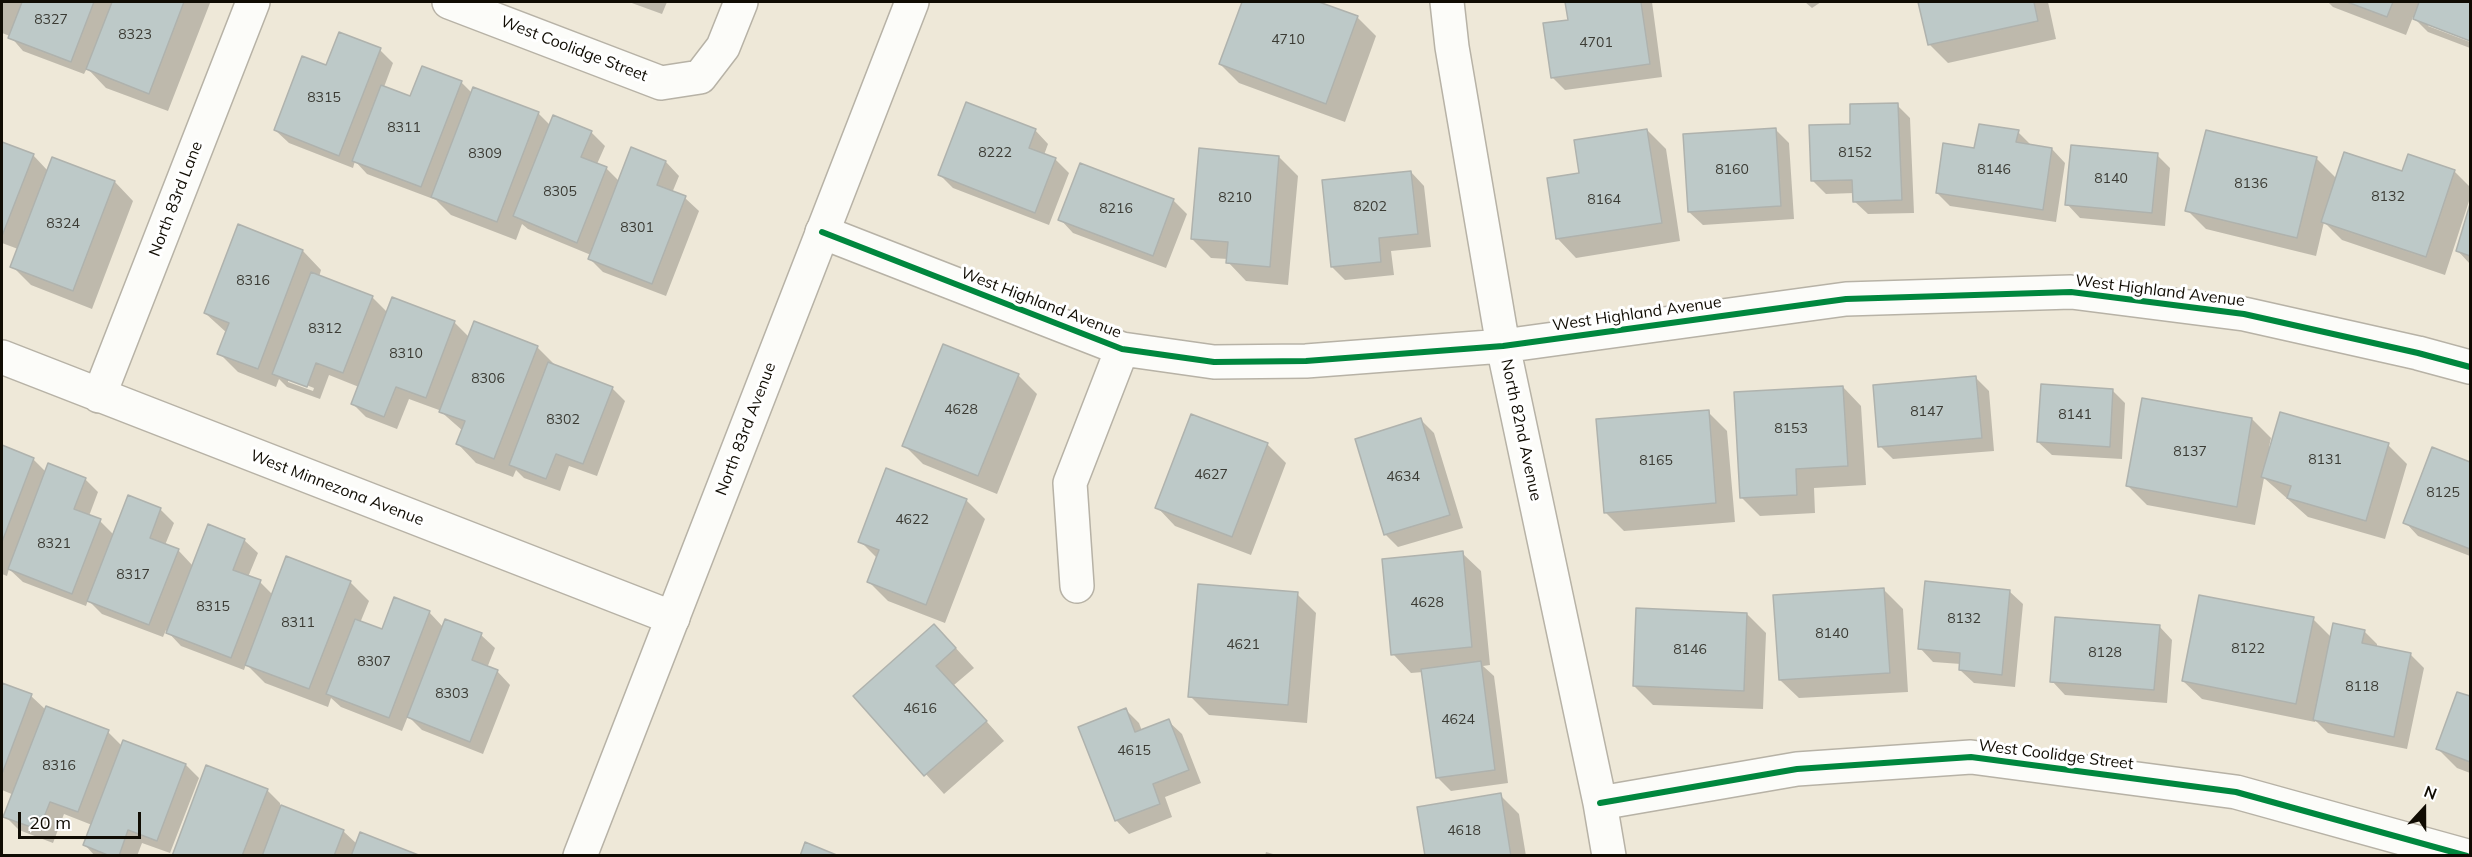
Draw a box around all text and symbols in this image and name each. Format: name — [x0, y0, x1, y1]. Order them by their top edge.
house number: 8327 — [34, 12, 68, 28]
street label: West Coolidge Street — [498, 12, 650, 86]
house number: 8323 — [118, 27, 152, 43]
house number: 4710 — [1271, 32, 1305, 48]
house number: 4701 — [1579, 35, 1613, 51]
house number: 8315 — [307, 90, 341, 106]
house number: 8311 — [387, 120, 421, 136]
street label: North 83rd Lane — [145, 139, 207, 259]
house number: 8222 — [978, 145, 1012, 161]
house number: 8152 — [1838, 145, 1872, 161]
house number: 8309 — [468, 146, 502, 162]
house number: 8160 — [1715, 162, 1749, 178]
house number: 8146 — [1977, 162, 2011, 178]
house number: 8140 — [2094, 171, 2128, 187]
house number: 8136 — [2234, 176, 2268, 192]
house number: 8305 — [543, 184, 577, 200]
house number: 8132 — [2371, 189, 2405, 205]
house number: 8210 — [1218, 190, 1252, 206]
house number: 8164 — [1587, 192, 1621, 208]
house number: 8202 — [1353, 199, 1387, 215]
house number: 8216 — [1099, 201, 1133, 217]
house number: 8324 — [46, 216, 80, 232]
house number: 8301 — [620, 220, 654, 236]
street label: West Highland Avenue — [958, 263, 1124, 343]
street label: West Highland Avenue — [2074, 271, 2246, 311]
house number: 8316 — [236, 273, 270, 289]
street label: West Highland Avenue — [1551, 293, 1723, 335]
house number: 8312 — [308, 321, 342, 337]
house number: 8310 — [389, 346, 423, 362]
street label: North 82nd Avenue — [1497, 357, 1545, 503]
street label: North 83rd Avenue — [712, 360, 780, 498]
house number: 8306 — [471, 371, 505, 387]
house number: 4628 — [944, 402, 978, 418]
house number: 8147 — [1910, 404, 1944, 420]
house number: 8141 — [2058, 407, 2092, 423]
house number: 8302 — [546, 412, 580, 428]
house number: 8153 — [1774, 421, 1808, 437]
house number: 8137 — [2173, 444, 2207, 460]
street label: West Minnezona Avenue — [248, 446, 426, 530]
house number: 8131 — [2308, 452, 2342, 468]
house number: 8165 — [1639, 453, 1673, 469]
house number: 4627 — [1194, 467, 1228, 483]
house number: 4634 — [1386, 469, 1420, 485]
house number: 8125 — [2426, 485, 2460, 501]
house number: 4622 — [895, 512, 929, 528]
house number: 8321 — [37, 536, 71, 552]
house number: 8317 — [116, 567, 150, 583]
house number: 4628 — [1410, 595, 1444, 611]
house number: 8315 — [196, 599, 230, 615]
house number: 8132 — [1947, 611, 1981, 627]
house number: 8311 — [281, 615, 315, 631]
house number: 8140 — [1815, 626, 1849, 642]
house number: 4621 — [1226, 637, 1260, 653]
house number: 8122 — [2231, 641, 2265, 657]
house number: 8146 — [1673, 642, 1707, 658]
house number: 8128 — [2088, 645, 2122, 661]
house number: 8307 — [357, 654, 391, 670]
house number: 8118 — [2345, 679, 2379, 695]
house number: 8303 — [435, 686, 469, 702]
house number: 4616 — [903, 701, 937, 717]
house number: 4624 — [1441, 712, 1475, 728]
street label: West Coolidge Street — [1977, 736, 2135, 774]
house number: 4615 — [1117, 743, 1151, 759]
house number: 8316 — [42, 758, 76, 774]
north arrow — [2394, 779, 2454, 839]
text: N — [2421, 781, 2440, 804]
scale bar — [21, 800, 144, 838]
text: 20 m — [29, 811, 71, 834]
house number: 4618 — [1447, 823, 1481, 839]

